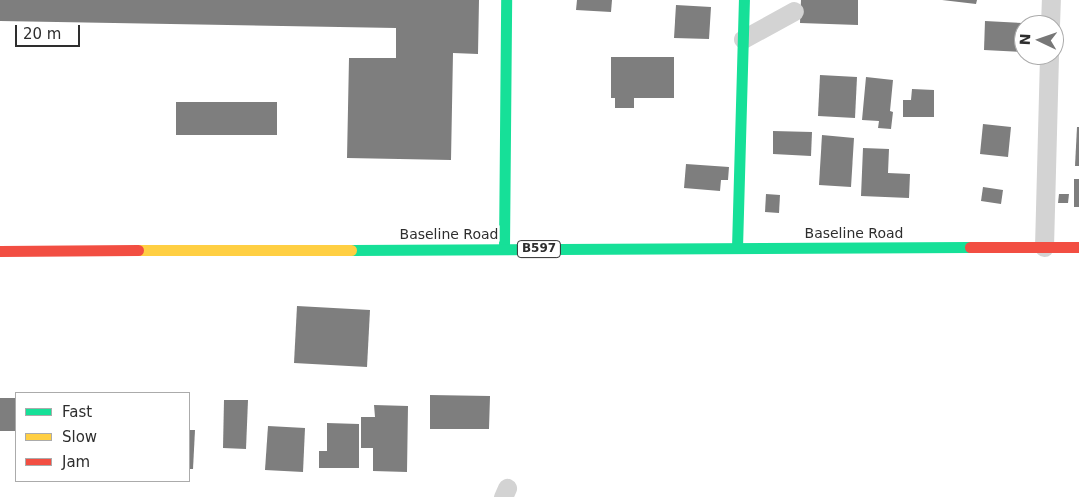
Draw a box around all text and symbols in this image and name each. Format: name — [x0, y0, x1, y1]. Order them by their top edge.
scale bar — [18, 15, 82, 47]
north arrow — [1014, 15, 1064, 65]
text: 20 m — [23, 25, 61, 43]
text: N — [1017, 33, 1033, 46]
street label: Baseline Road — [805, 225, 903, 241]
street label: Baseline Road — [400, 226, 498, 242]
road number: B597 — [516, 240, 562, 258]
legend — [15, 392, 190, 482]
text: Fast — [62, 403, 92, 421]
text: Slow — [62, 428, 97, 446]
text: Jam — [62, 453, 90, 471]

